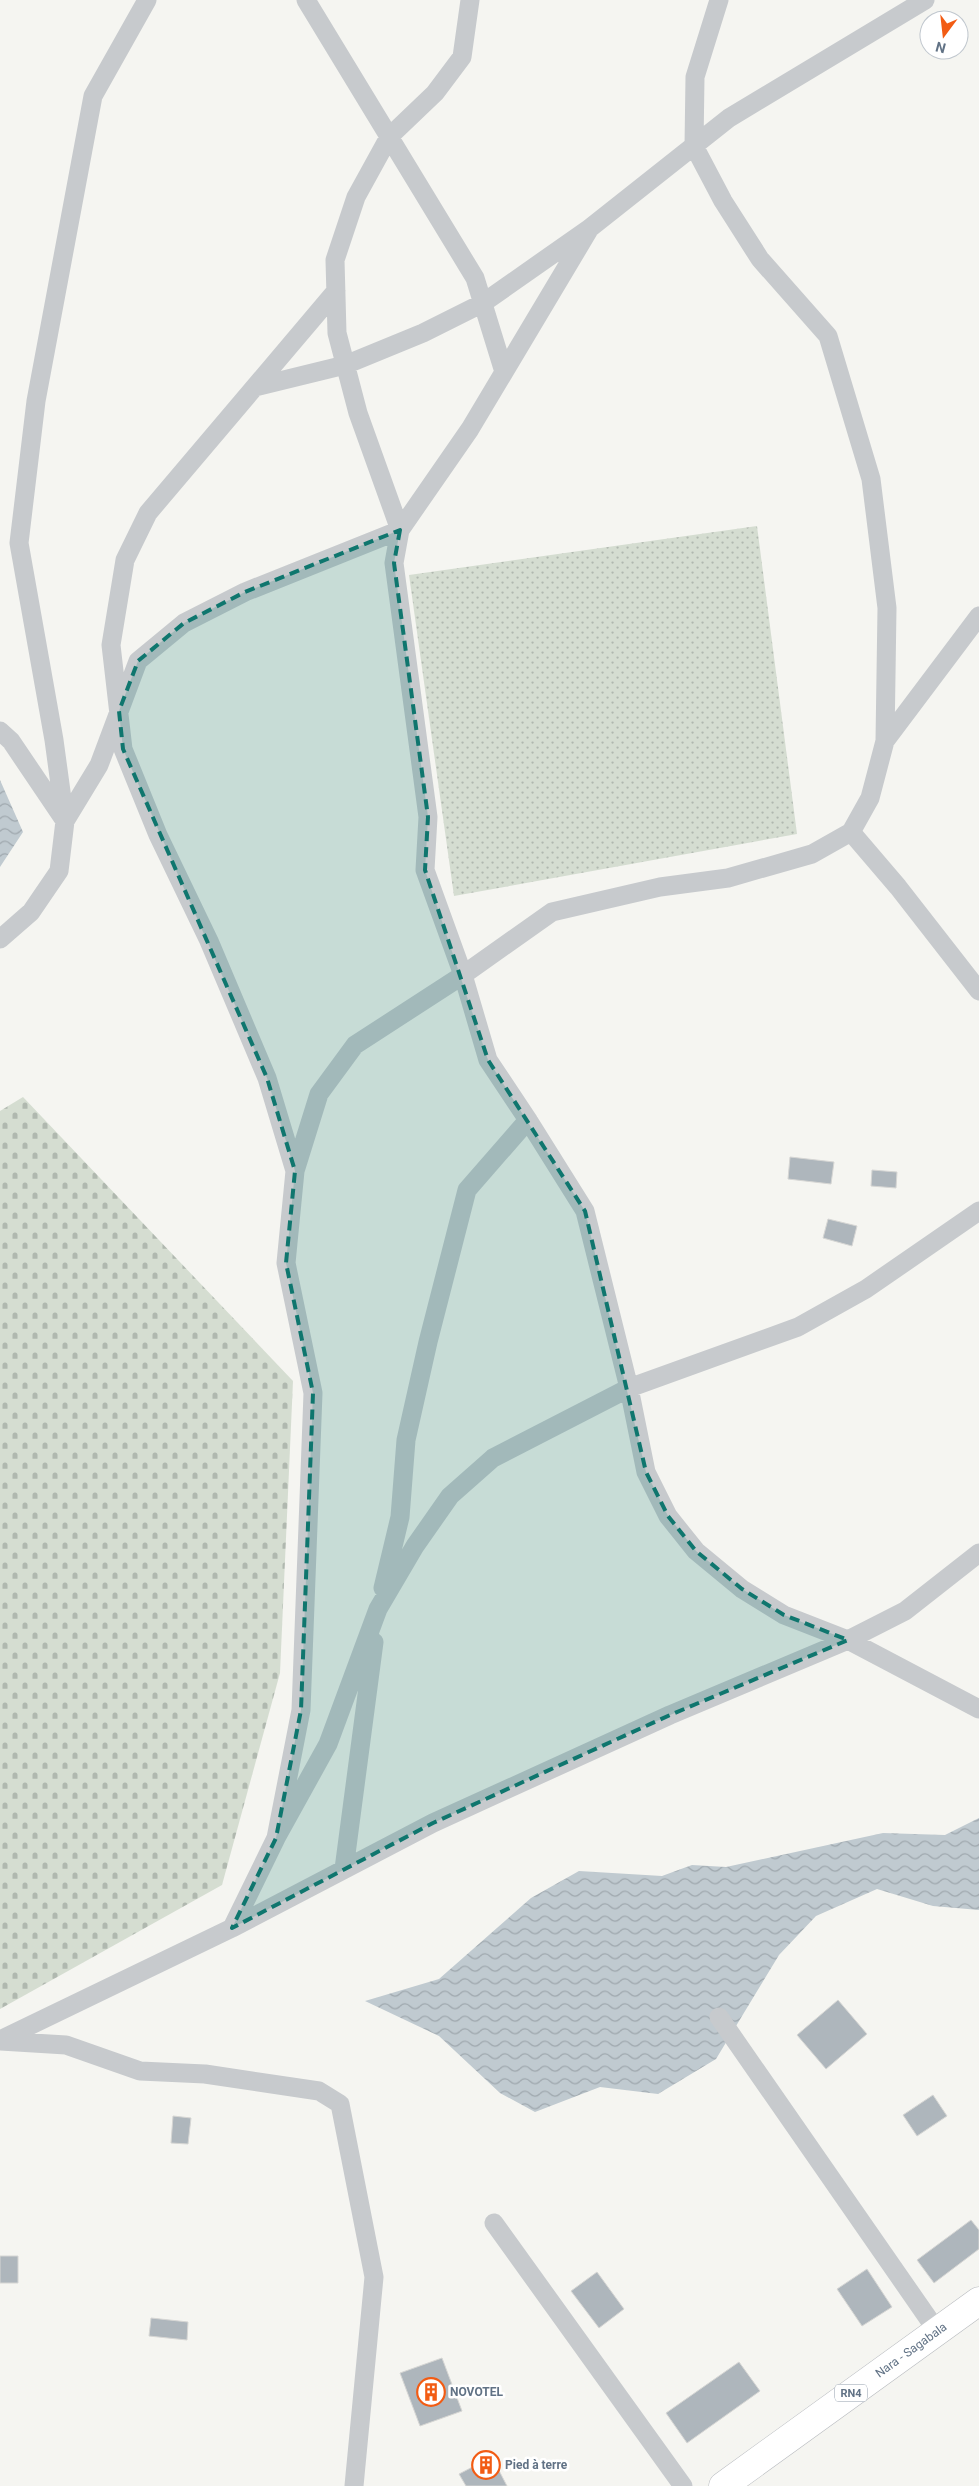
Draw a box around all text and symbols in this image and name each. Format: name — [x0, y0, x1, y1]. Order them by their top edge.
north arrow — [919, 10, 969, 60]
text: N — [934, 39, 947, 57]
street label: Nara - Sagabala — [873, 2320, 949, 2381]
building icon: NOVOTEL — [416, 2377, 446, 2407]
road number: RN4 — [835, 2384, 867, 2402]
place label: NOVOTEL — [450, 2385, 503, 2399]
building icon: Pied à terre — [471, 2450, 501, 2480]
place label: Pied à terre — [505, 2458, 568, 2472]

